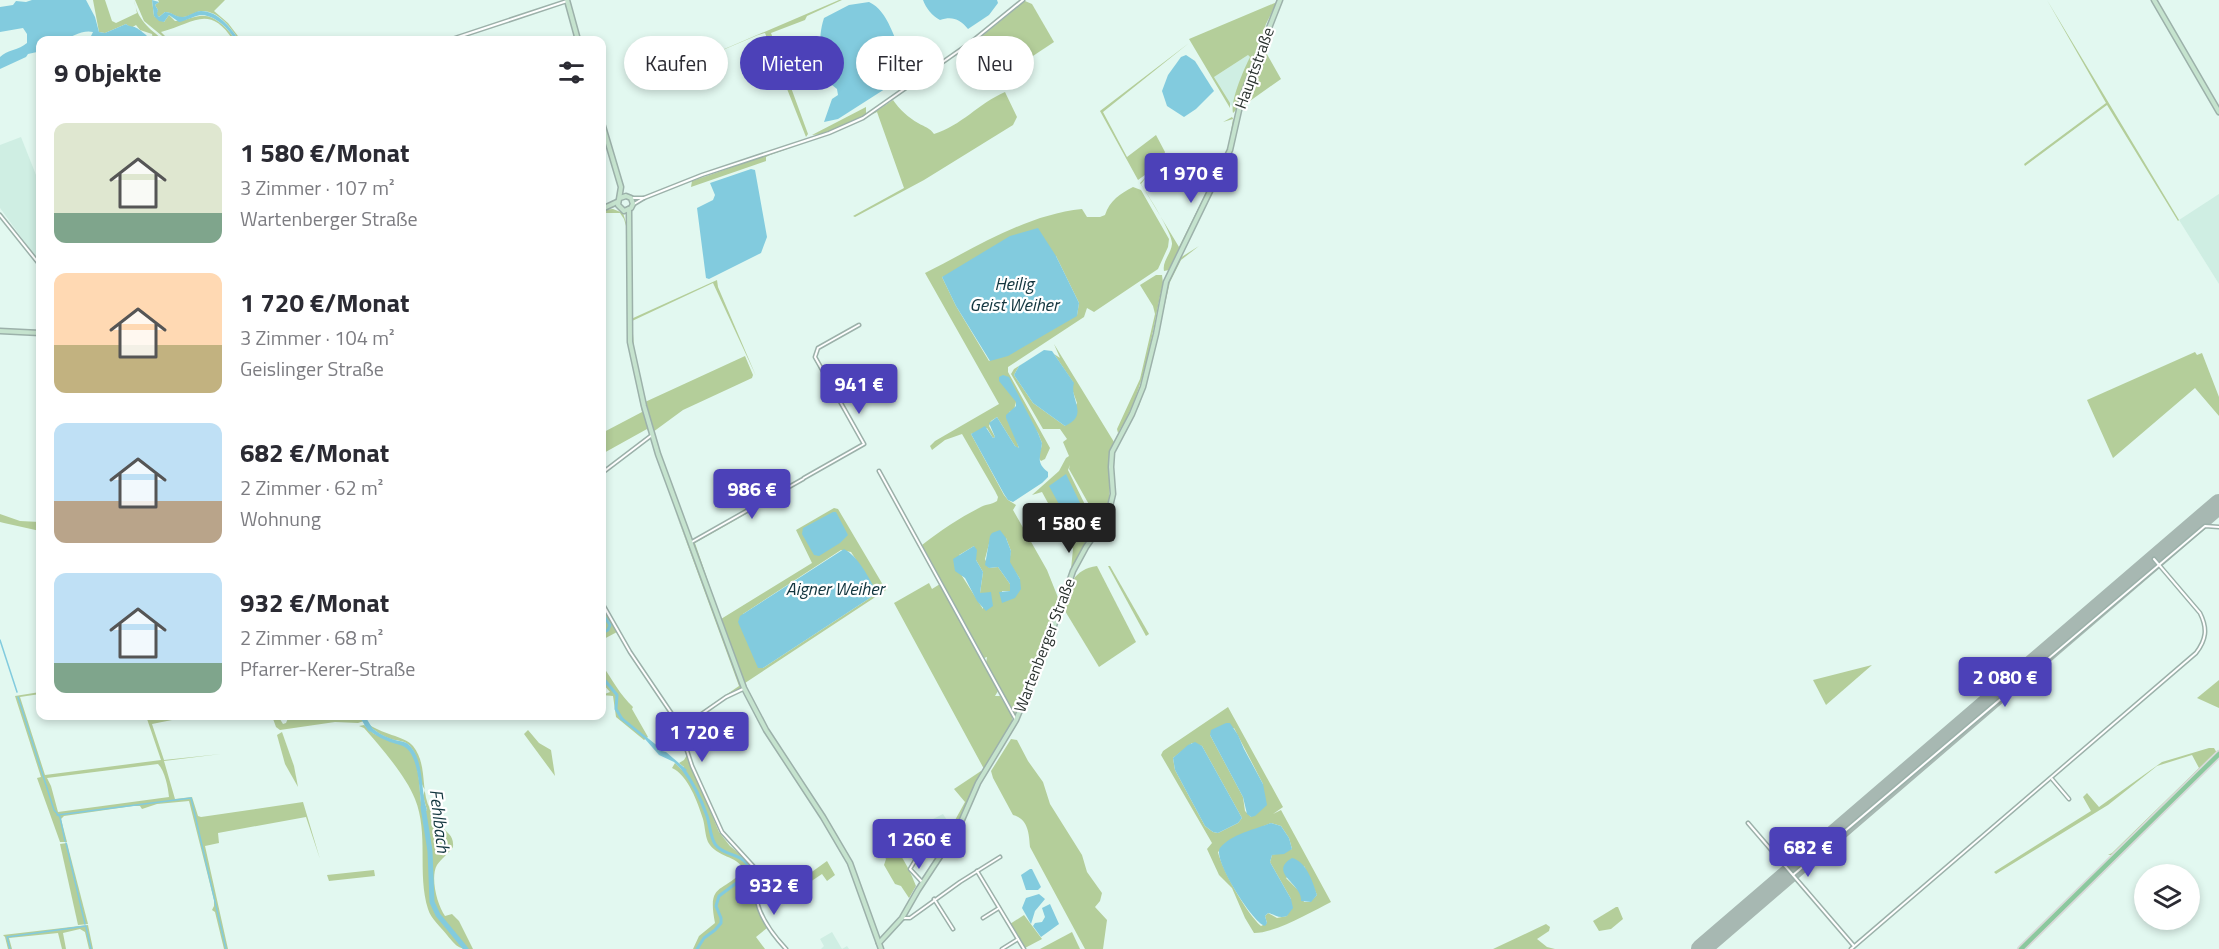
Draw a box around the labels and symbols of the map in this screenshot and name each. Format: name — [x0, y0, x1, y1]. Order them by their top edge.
street label: Hauptstraße — [1228, 24, 1280, 112]
pin: 1 970 € — [1136, 153, 1246, 204]
water label: Heilig Geist Weiher — [969, 270, 1061, 318]
pin: 941 € — [817, 364, 901, 415]
pin: 986 € — [710, 469, 794, 520]
pin: 1 580 € — [1014, 503, 1124, 554]
street label: Wartenberger Straße — [1007, 574, 1081, 716]
water label: Aigner Weiher — [786, 575, 887, 602]
pin: 2 080 € — [1950, 657, 2060, 708]
pin: 1 720 € — [647, 712, 757, 763]
water label: Fehlbach — [423, 788, 457, 855]
pin: 1 260 € — [864, 819, 974, 870]
pin: 682 € — [1766, 827, 1850, 878]
pin: 932 € — [732, 865, 816, 916]

